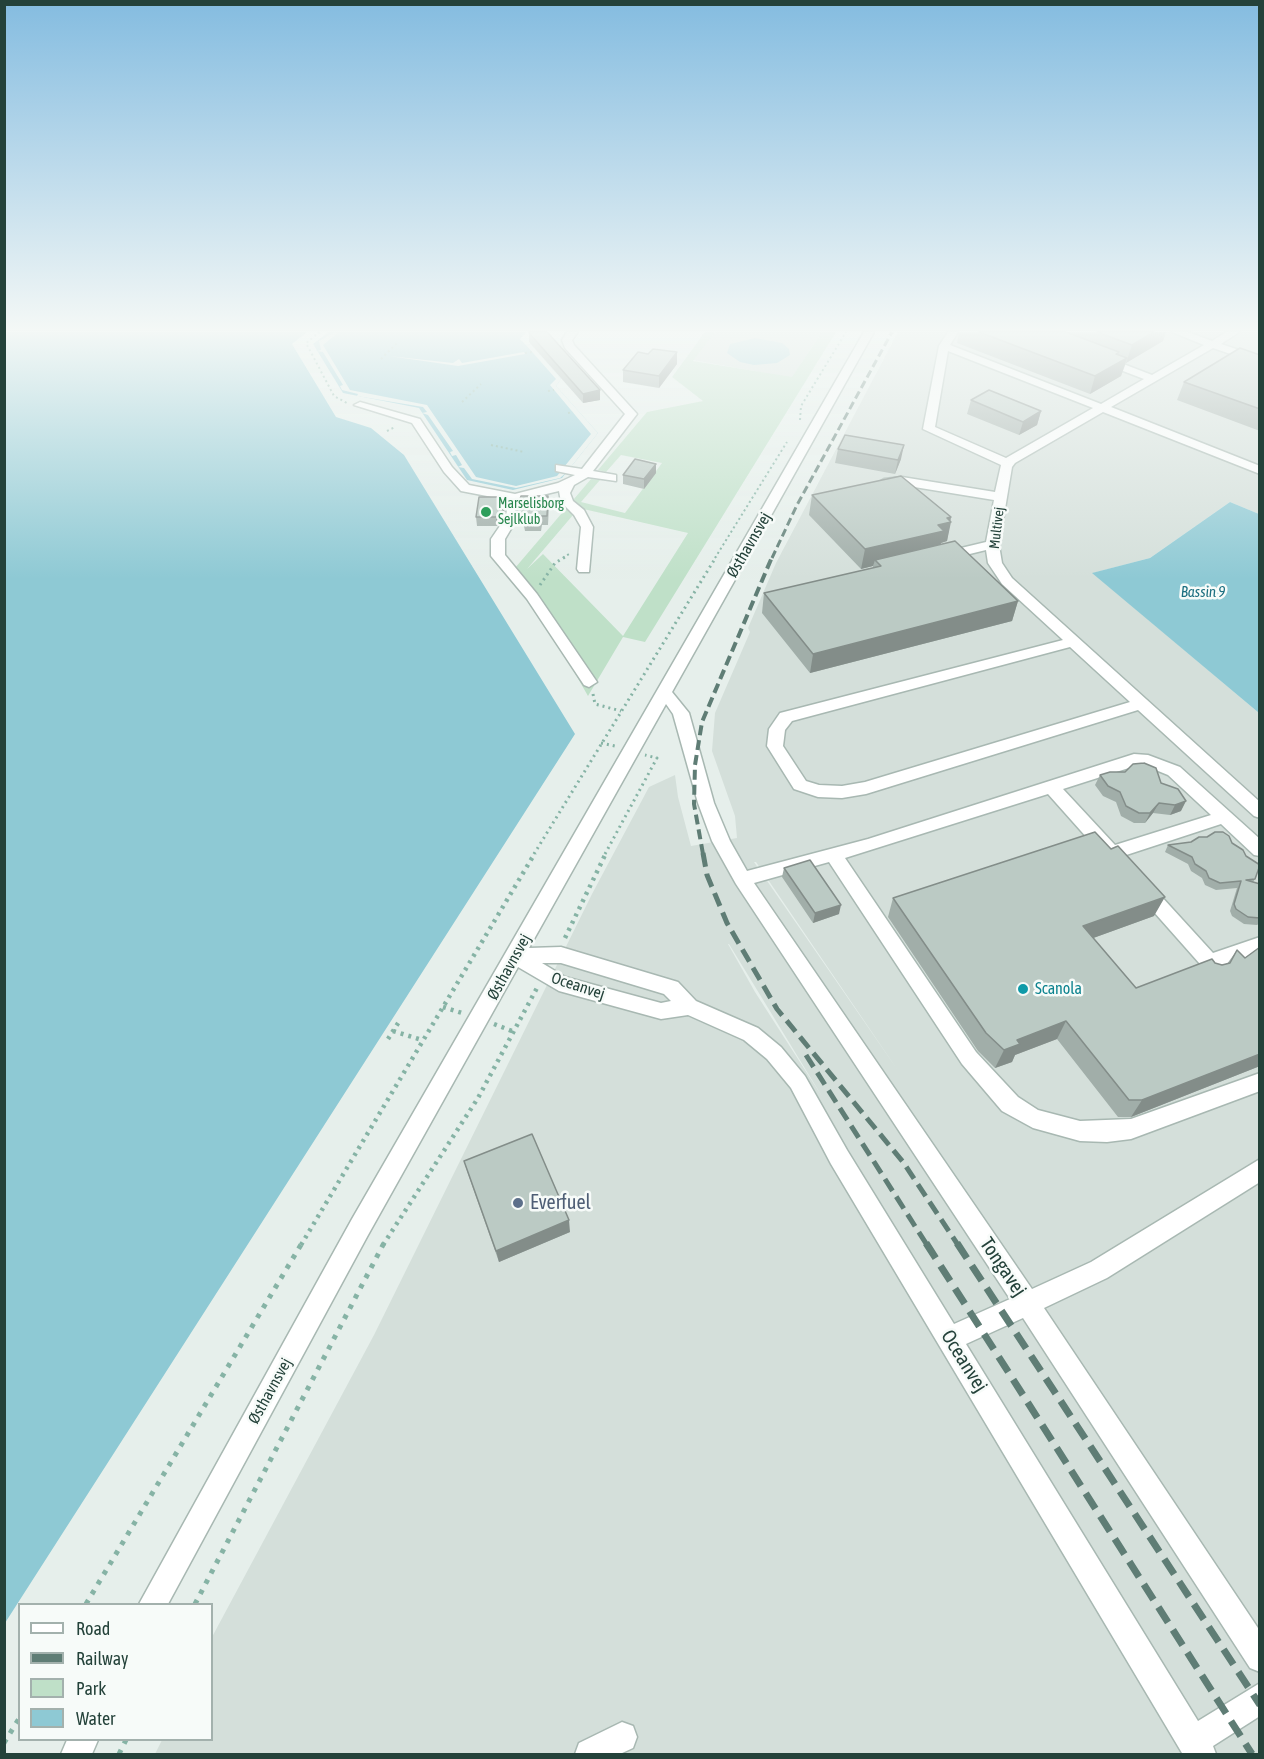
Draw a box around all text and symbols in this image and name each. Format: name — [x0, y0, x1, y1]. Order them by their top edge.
place label: Marselisborg Sejlklub — [498, 496, 564, 528]
marker: Marselisborg Sejlklub — [479, 505, 493, 519]
street label: Multivej — [986, 506, 1008, 550]
street label: Østhavnsvej — [723, 509, 775, 581]
water label: Bassin 9 — [1181, 583, 1225, 601]
street label: Østhavnsvej — [483, 931, 535, 1003]
street label: Oceanvej — [549, 968, 607, 1004]
place label: Scanola — [1035, 979, 1082, 999]
marker: Scanola — [1016, 982, 1030, 996]
place label: Everfuel — [530, 1191, 591, 1215]
marker: Everfuel — [511, 1196, 525, 1210]
street label: Tongavej — [975, 1233, 1031, 1301]
street label: Oceanvej — [936, 1325, 992, 1397]
street label: Østhavnsvej — [244, 1355, 296, 1427]
legend — [18, 1603, 213, 1741]
text: Road — [76, 1618, 110, 1639]
text: Railway — [76, 1648, 128, 1669]
text: Park — [76, 1678, 106, 1699]
text: Water — [76, 1708, 115, 1729]

